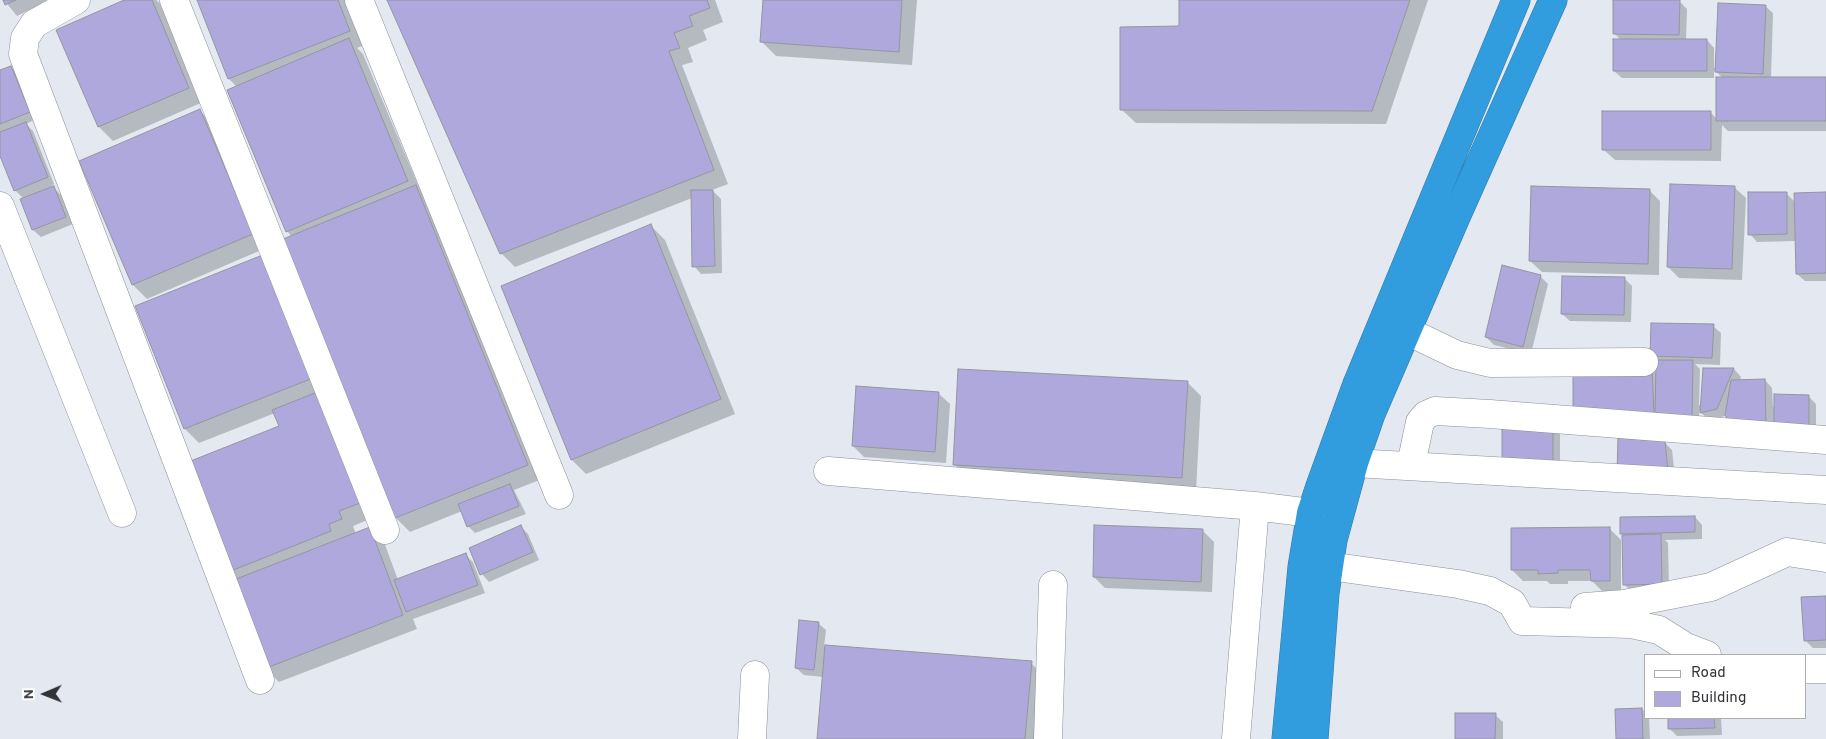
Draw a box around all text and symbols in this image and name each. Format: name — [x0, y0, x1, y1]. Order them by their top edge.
legend — [1644, 654, 1806, 719]
text: Road — [1691, 664, 1726, 683]
north arrow — [20, 669, 70, 719]
text: N — [21, 689, 38, 699]
text: Building — [1691, 689, 1746, 708]

